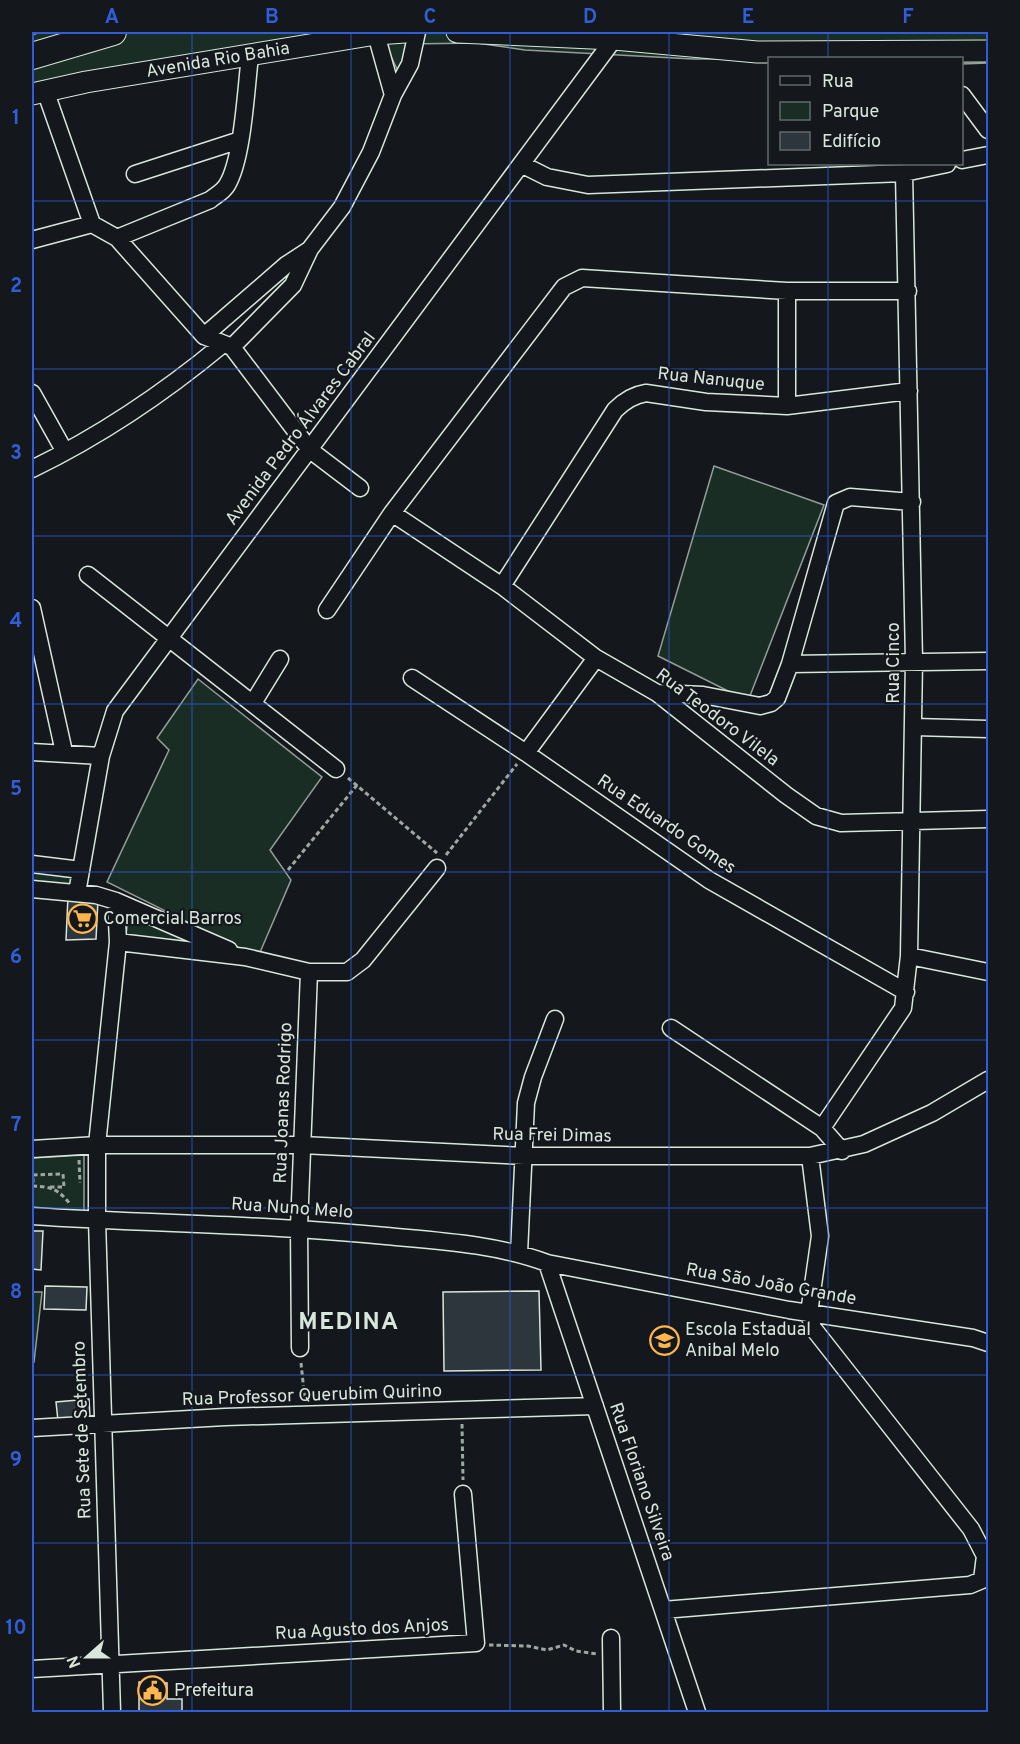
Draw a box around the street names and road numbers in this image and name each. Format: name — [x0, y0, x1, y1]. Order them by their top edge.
street label: Avenida Rio Bahia — [144, 37, 291, 83]
street label: Avenida Pedro Álvares Cabral — [219, 326, 381, 530]
street label: Rua Nanuque — [656, 363, 766, 397]
street label: Rua Cinco — [883, 622, 906, 704]
street label: Rua Teodoro Vilela — [650, 664, 784, 772]
street label: Rua Eduardo Gomes — [592, 770, 740, 880]
street label: Rua Joanas Rodrigo — [270, 1022, 298, 1184]
street label: Rua Frei Dimas — [492, 1123, 612, 1149]
street label: Rua Nuno Melo — [230, 1193, 354, 1225]
street label: Rua São João Grande — [684, 1259, 858, 1311]
street label: Rua Sete de Setembro — [68, 1340, 98, 1520]
street label: Rua Professor Querubim Quirino — [182, 1380, 442, 1412]
street label: Rua Floriano Silveira — [603, 1400, 679, 1564]
street label: Rua Agusto dos Anjos — [274, 1614, 450, 1646]

